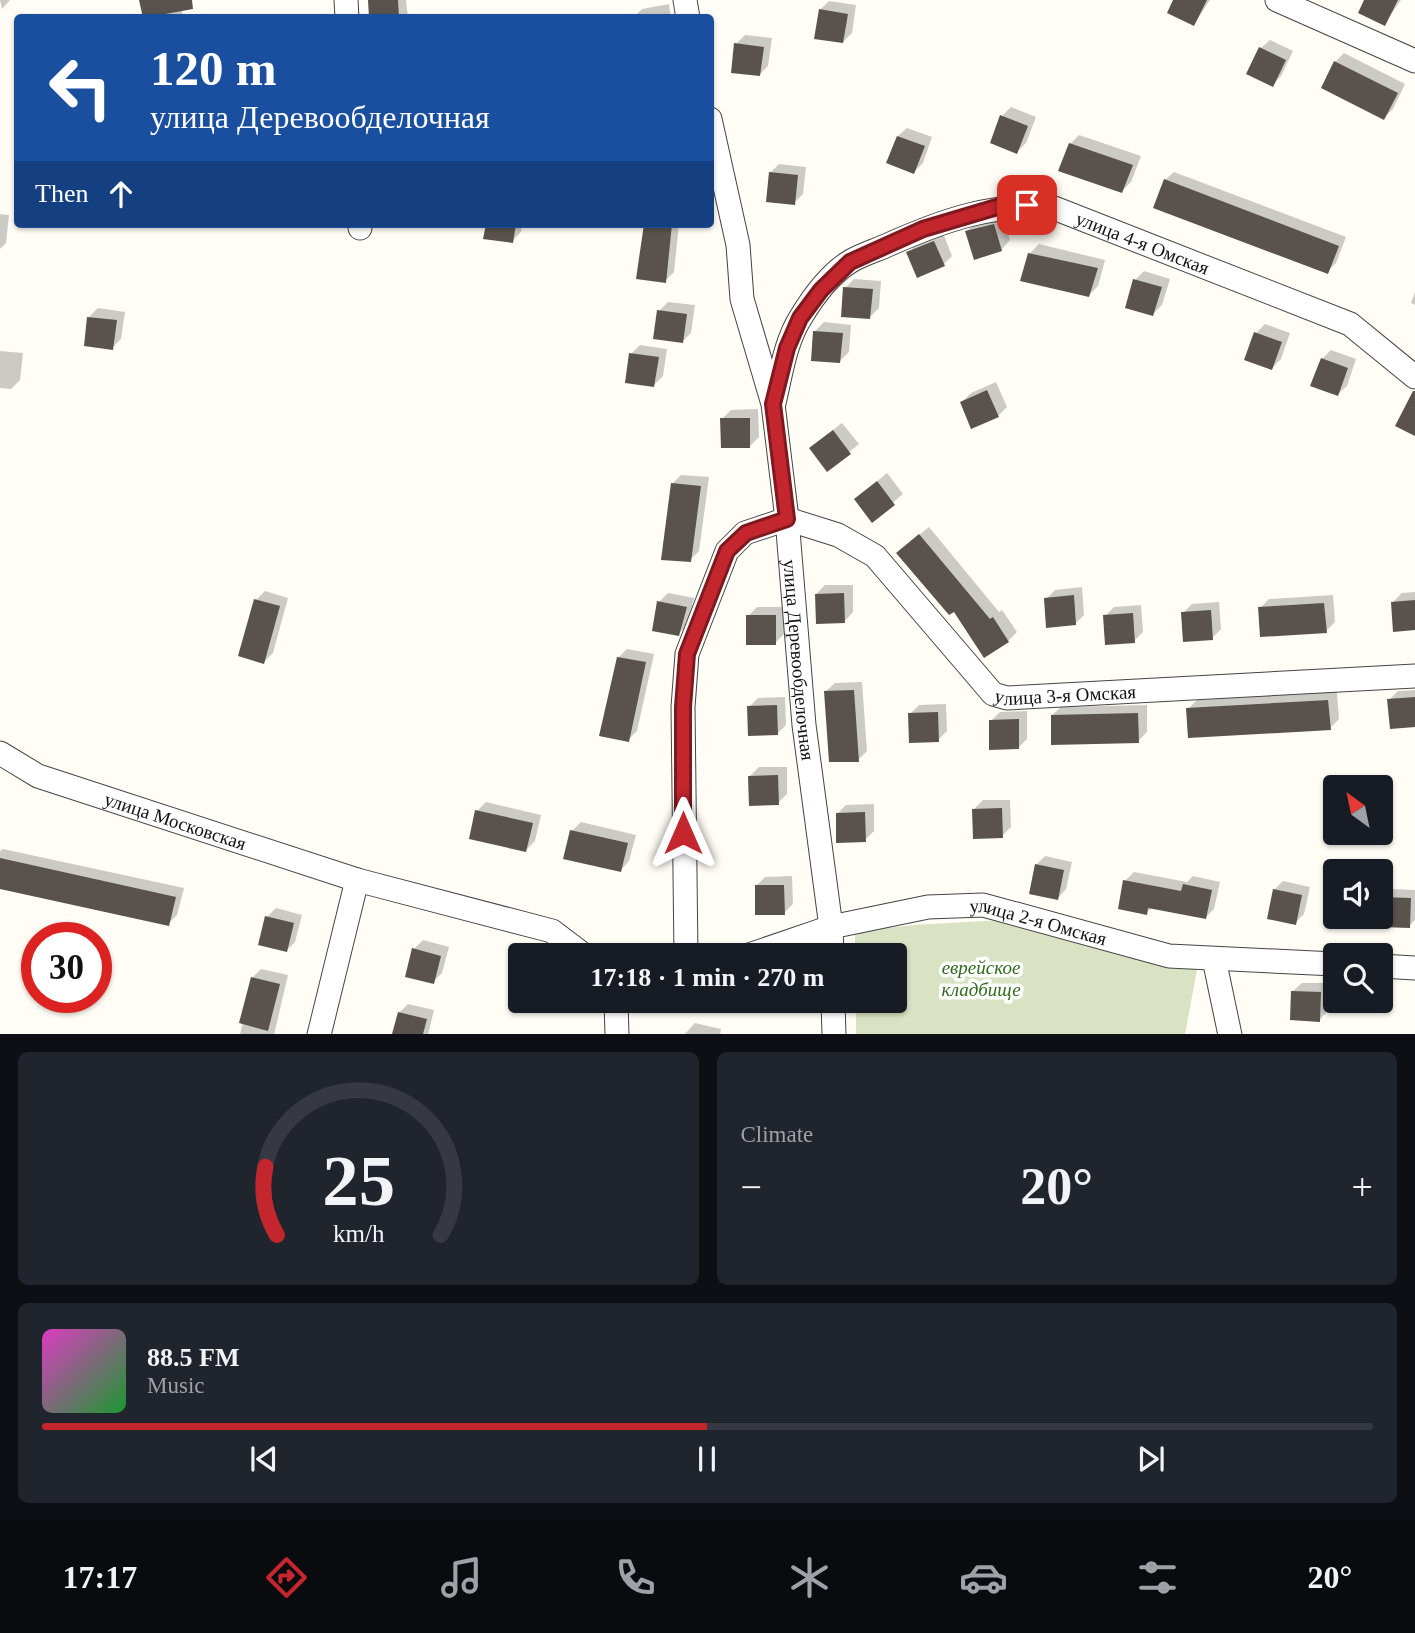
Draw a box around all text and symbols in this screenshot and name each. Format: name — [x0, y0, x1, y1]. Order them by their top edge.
text: 120 m — [150, 41, 277, 96]
icon: left — [35, 42, 126, 133]
text: улица Деревообделочная — [150, 99, 490, 135]
icon: ahead — [102, 175, 140, 213]
pin — [997, 175, 1057, 235]
text: Then — [35, 179, 88, 208]
icon: arrive — [1008, 186, 1046, 224]
street label: улица 4-я Омская — [1073, 207, 1212, 278]
street label: улица Деревообделочная — [780, 559, 819, 762]
street label: улица 3-я Омская — [992, 681, 1137, 709]
north arrow — [1323, 775, 1393, 845]
map controls — [1323, 775, 1393, 1013]
street label: улица Московская — [102, 788, 249, 854]
position arrow — [646, 796, 720, 870]
button: sound — [1323, 859, 1393, 929]
street label: улица 2-я Омская — [969, 894, 1109, 949]
speed limit sign: 30 — [21, 922, 112, 1013]
button: search — [1323, 943, 1393, 1013]
park label: еврейское кладбище — [941, 957, 1021, 1000]
text: 17:18 · 1 min · 270 m — [591, 963, 825, 992]
text: Climate — [741, 1122, 813, 1147]
text: 25 — [322, 1140, 395, 1221]
text: 20° — [1020, 1158, 1093, 1215]
text: − — [741, 1166, 762, 1208]
text: + — [1352, 1166, 1373, 1208]
text: km/h — [333, 1219, 384, 1246]
text: 88.5 FM — [147, 1343, 239, 1372]
text: Music — [147, 1373, 205, 1398]
icon: previous — [245, 1440, 283, 1478]
icon: pause — [688, 1440, 726, 1478]
icon: next — [1132, 1440, 1170, 1478]
icon: directions — [262, 1553, 311, 1602]
icon: music — [437, 1553, 486, 1602]
icon: phone — [611, 1553, 660, 1602]
icon: climate — [785, 1553, 834, 1602]
icon: car — [959, 1553, 1008, 1602]
icon: filters — [1133, 1553, 1182, 1602]
text: 17:17 — [63, 1559, 137, 1595]
text: 20° — [1308, 1559, 1352, 1595]

